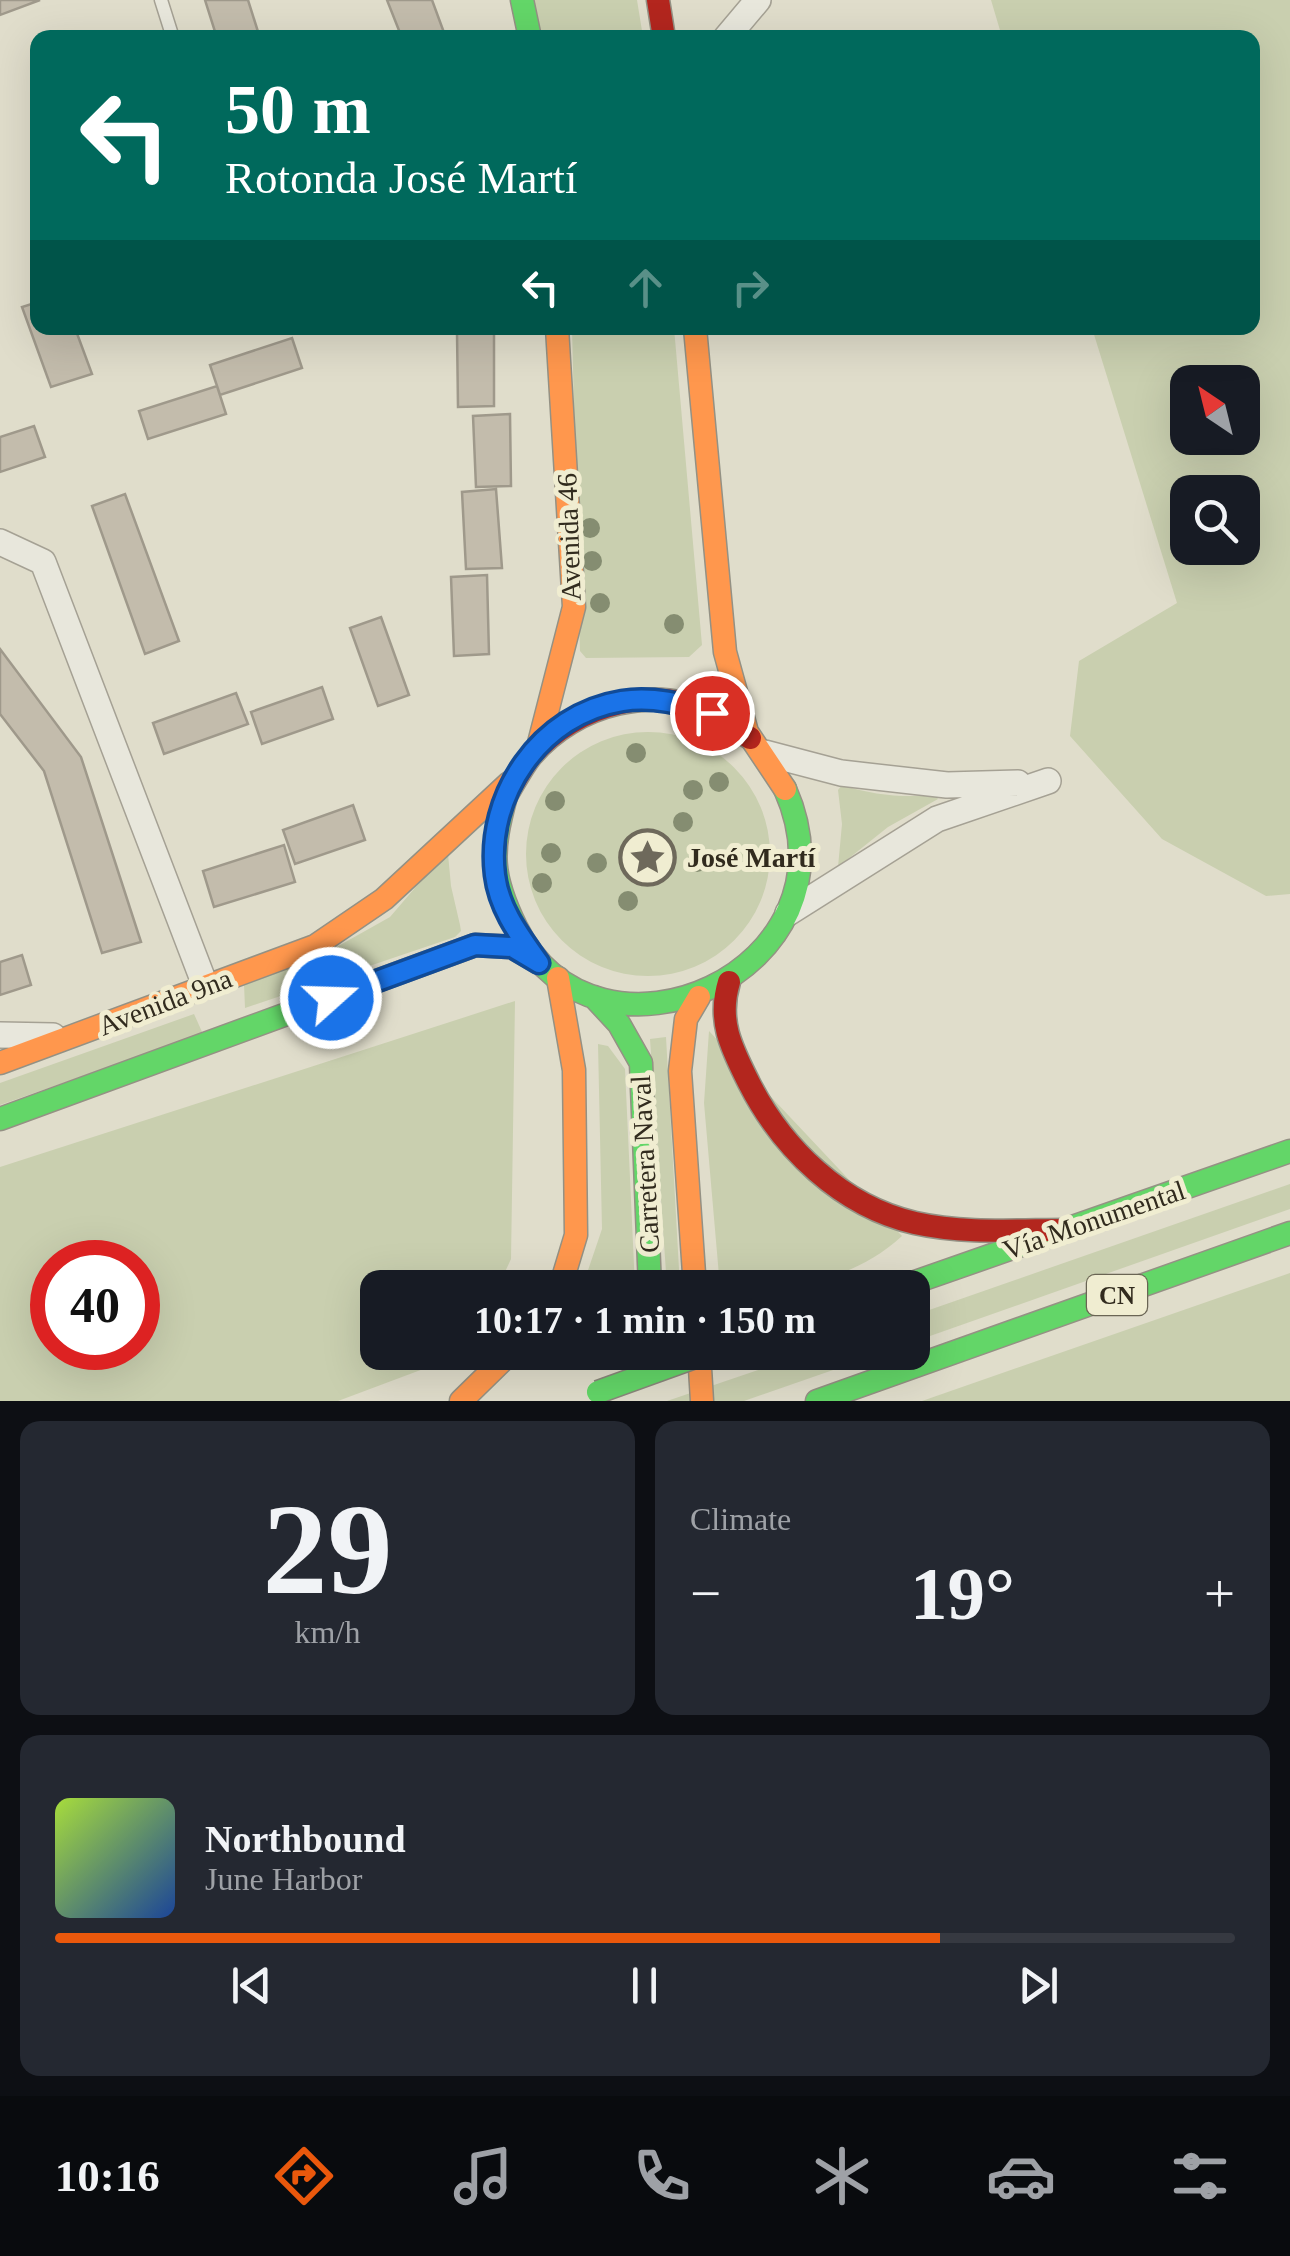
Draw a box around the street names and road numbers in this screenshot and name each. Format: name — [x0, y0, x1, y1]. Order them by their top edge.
street label: Avenida 46 — [551, 473, 587, 601]
street label: Avenida 9na — [94, 962, 237, 1042]
street label: Carretera Naval — [625, 1074, 665, 1254]
street label: Vía Monumental — [999, 1174, 1189, 1266]
road number: CN — [1087, 1275, 1147, 1315]

